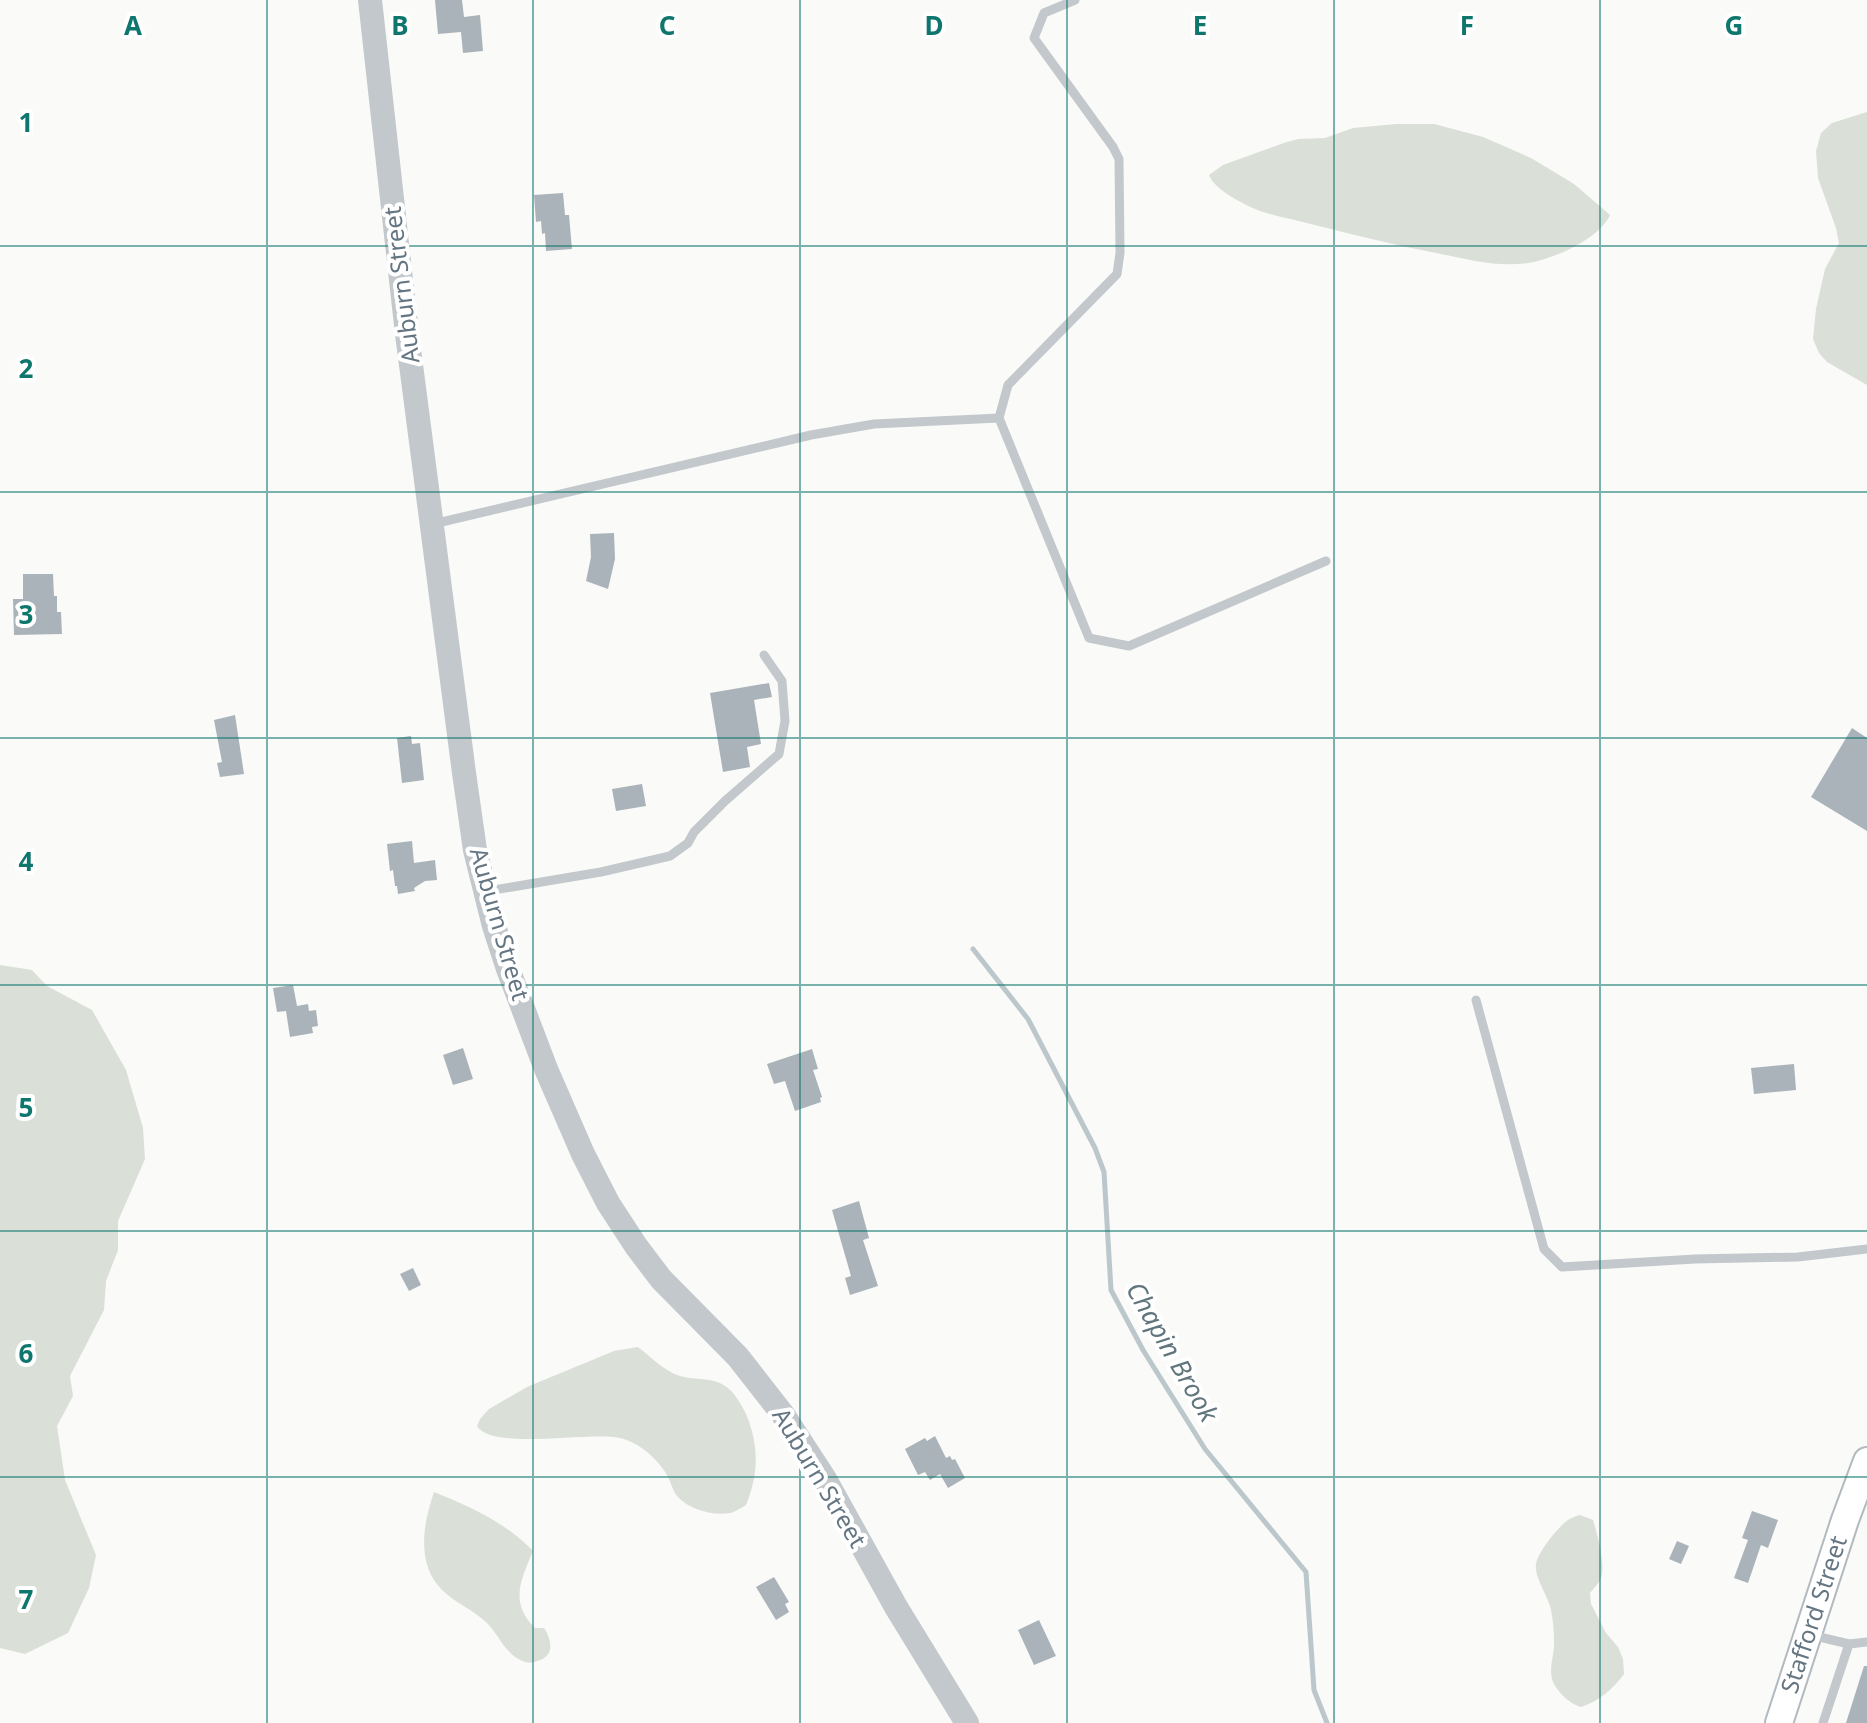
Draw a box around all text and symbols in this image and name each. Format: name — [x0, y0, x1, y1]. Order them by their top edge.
text: A — [124, 7, 142, 43]
text: B — [391, 7, 409, 43]
text: C — [659, 7, 675, 43]
text: D — [924, 7, 944, 43]
text: E — [1193, 7, 1207, 43]
text: F — [1460, 7, 1474, 43]
text: G — [1725, 7, 1743, 43]
text: 1 — [19, 104, 33, 140]
street label: Auburn Street — [374, 205, 427, 365]
text: 2 — [19, 350, 34, 386]
text: 3 — [19, 596, 33, 632]
text: 4 — [19, 843, 34, 879]
street label: Auburn Street — [463, 843, 538, 1004]
text: 5 — [19, 1089, 33, 1125]
water label: Chapin Brook — [1118, 1275, 1228, 1429]
text: 6 — [19, 1335, 34, 1371]
street label: Auburn Street — [766, 1401, 875, 1554]
street label: Stafford Street — [1772, 1531, 1854, 1697]
text: 7 — [19, 1581, 34, 1617]

